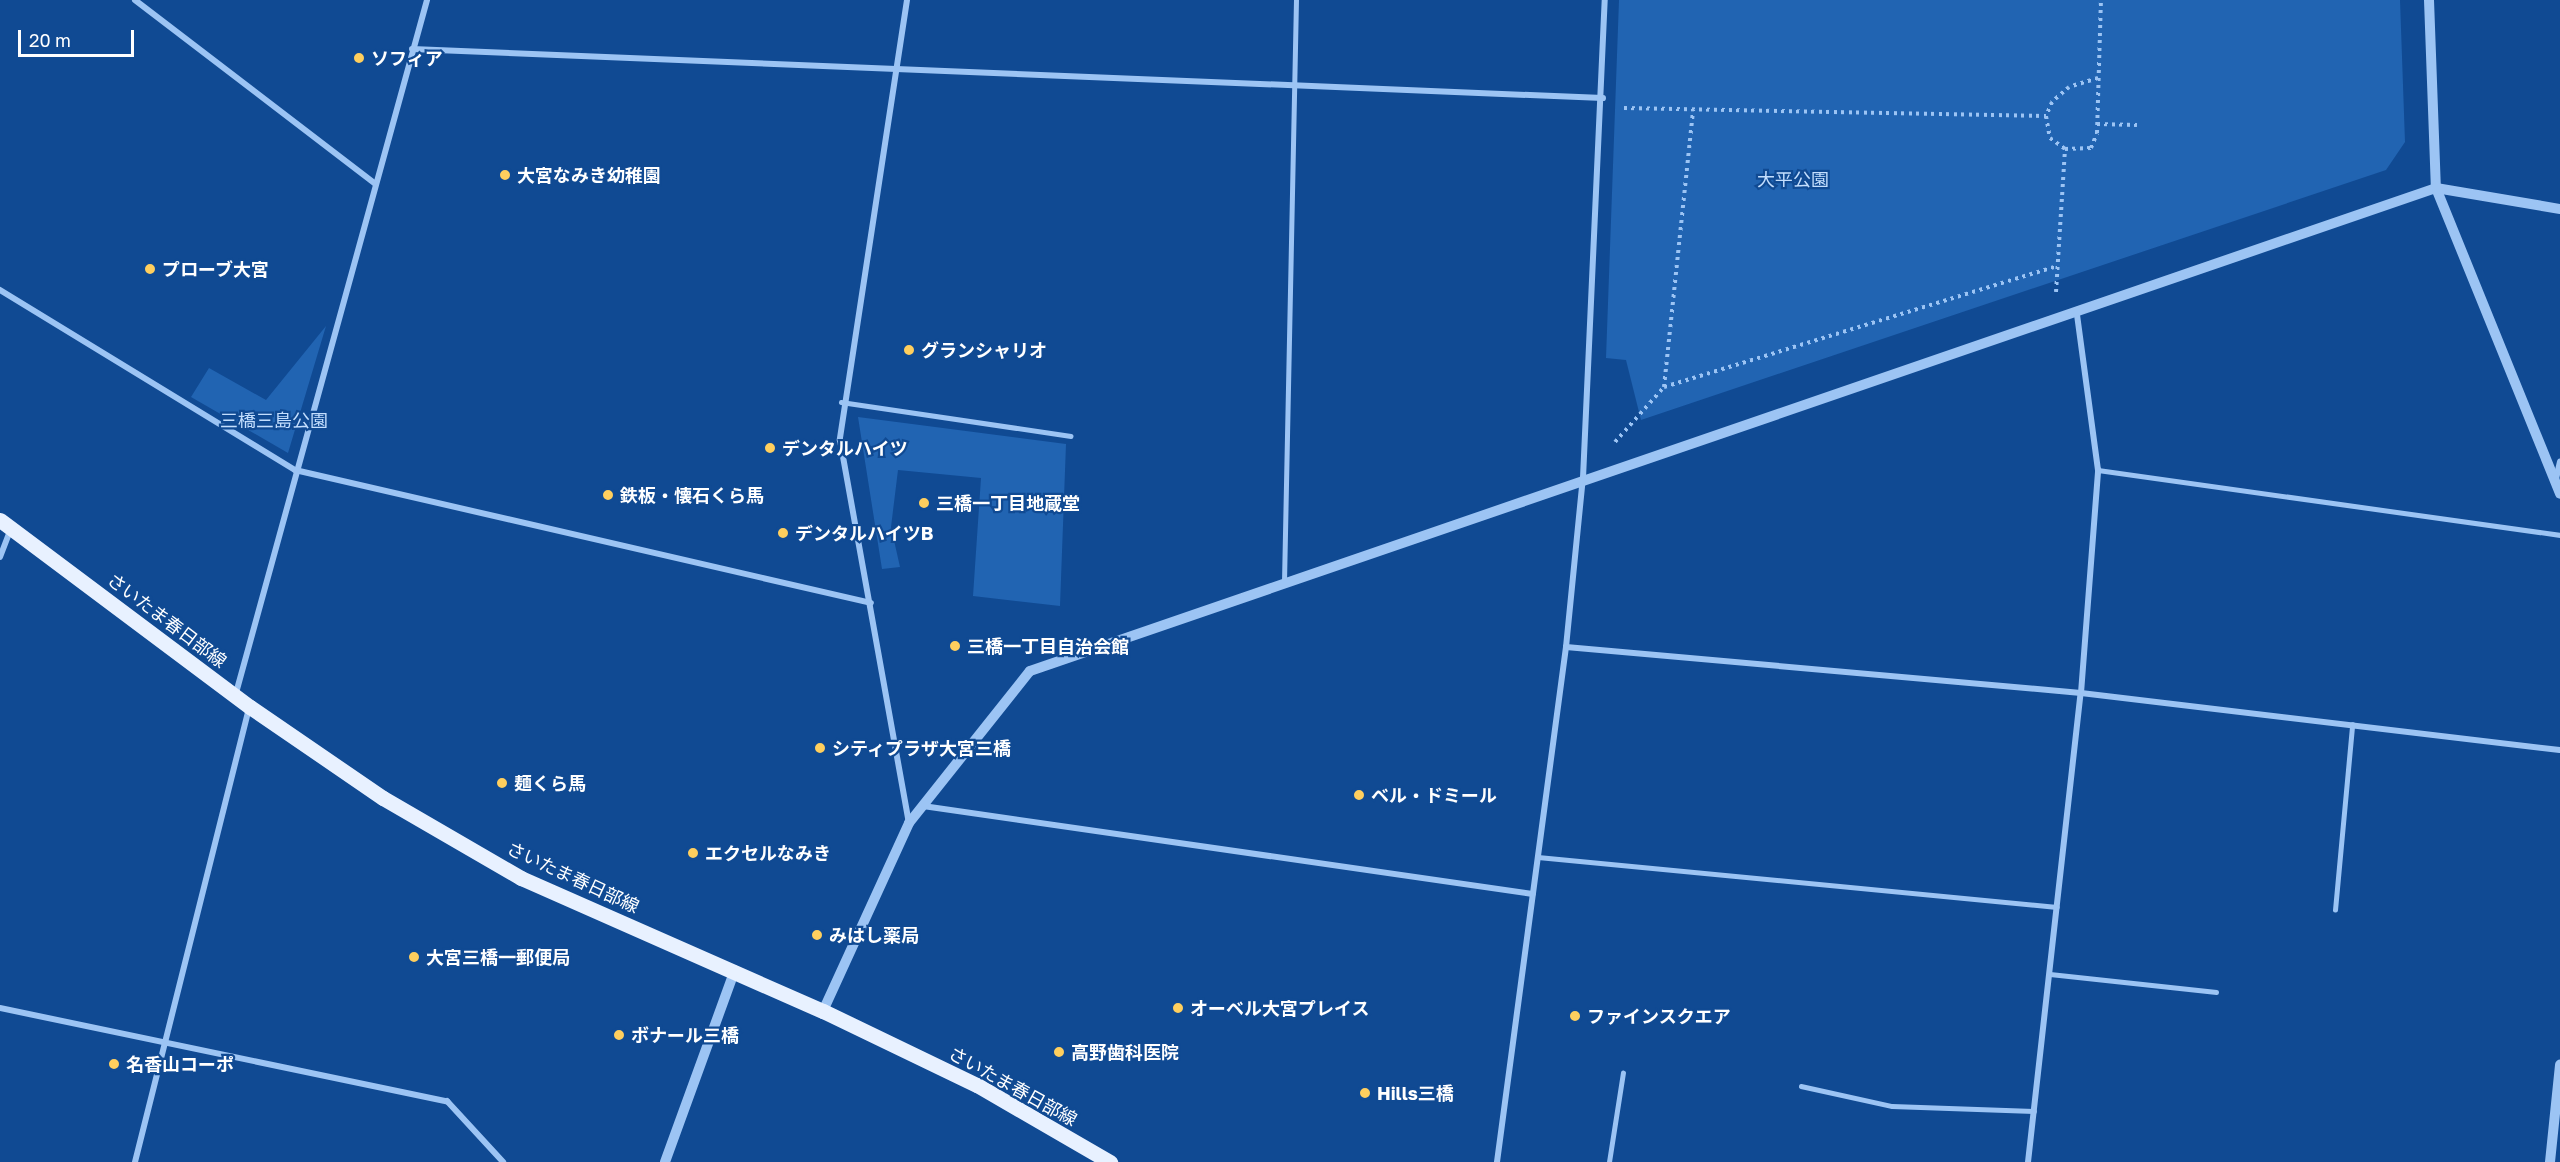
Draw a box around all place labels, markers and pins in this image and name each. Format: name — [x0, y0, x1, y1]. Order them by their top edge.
place label: ソフィア — [371, 47, 443, 69]
marker: ソフィア — [352, 51, 366, 65]
place label: 大宮なみき幼稚園 — [517, 164, 661, 186]
marker: 大宮なみき幼稚園 — [498, 168, 512, 182]
place label: プローブ大宮 — [162, 258, 270, 280]
marker: プローブ大宮 — [143, 262, 157, 276]
place label: グランシャリオ — [921, 339, 1047, 361]
marker: グランシャリオ — [902, 343, 916, 357]
place label: デンタルハイツ — [782, 437, 908, 459]
marker: デンタルハイツ — [763, 441, 777, 455]
place label: 鉄板・懐石くら馬 — [620, 484, 764, 506]
marker: 鉄板・懐石くら馬 — [601, 488, 615, 502]
place label: 三橋一丁目地蔵堂 — [936, 492, 1080, 514]
marker: 三橋一丁目地蔵堂 — [917, 496, 931, 510]
place label: デンタルハイツB — [795, 522, 934, 544]
marker: デンタルハイツB — [776, 526, 790, 540]
place label: 三橋一丁目自治会館 — [967, 635, 1129, 657]
marker: 三橋一丁目自治会館 — [948, 639, 962, 653]
place label: シティプラザ大宮三橋 — [832, 737, 1012, 759]
marker: シティプラザ大宮三橋 — [813, 741, 827, 755]
place label: 麺くら馬 — [514, 772, 586, 794]
marker: 麺くら馬 — [495, 776, 509, 790]
place label: ベル・ドミール — [1371, 784, 1497, 806]
marker: ベル・ドミール — [1352, 788, 1366, 802]
place label: エクセルなみき — [705, 842, 831, 864]
marker: エクセルなみき — [686, 846, 700, 860]
place label: みはし薬局 — [829, 924, 919, 946]
marker: みはし薬局 — [810, 928, 824, 942]
place label: 大宮三橋一郵便局 — [426, 946, 570, 968]
marker: 大宮三橋一郵便局 — [407, 950, 421, 964]
place label: オーベル大宮プレイス — [1190, 997, 1370, 1019]
marker: オーベル大宮プレイス — [1171, 1001, 1185, 1015]
place label: ファインスクエア — [1587, 1005, 1731, 1027]
marker: ファインスクエア — [1568, 1009, 1582, 1023]
place label: ボナール三橋 — [631, 1024, 739, 1046]
marker: ボナール三橋 — [612, 1028, 626, 1042]
place label: 高野歯科医院 — [1071, 1041, 1179, 1063]
marker: 高野歯科医院 — [1052, 1045, 1066, 1059]
place label: 名香山コーポ — [126, 1053, 234, 1075]
marker: 名香山コーポ — [107, 1057, 121, 1071]
place label: Hills三橋 — [1377, 1082, 1454, 1104]
marker: Hills三橋 — [1358, 1086, 1372, 1100]

